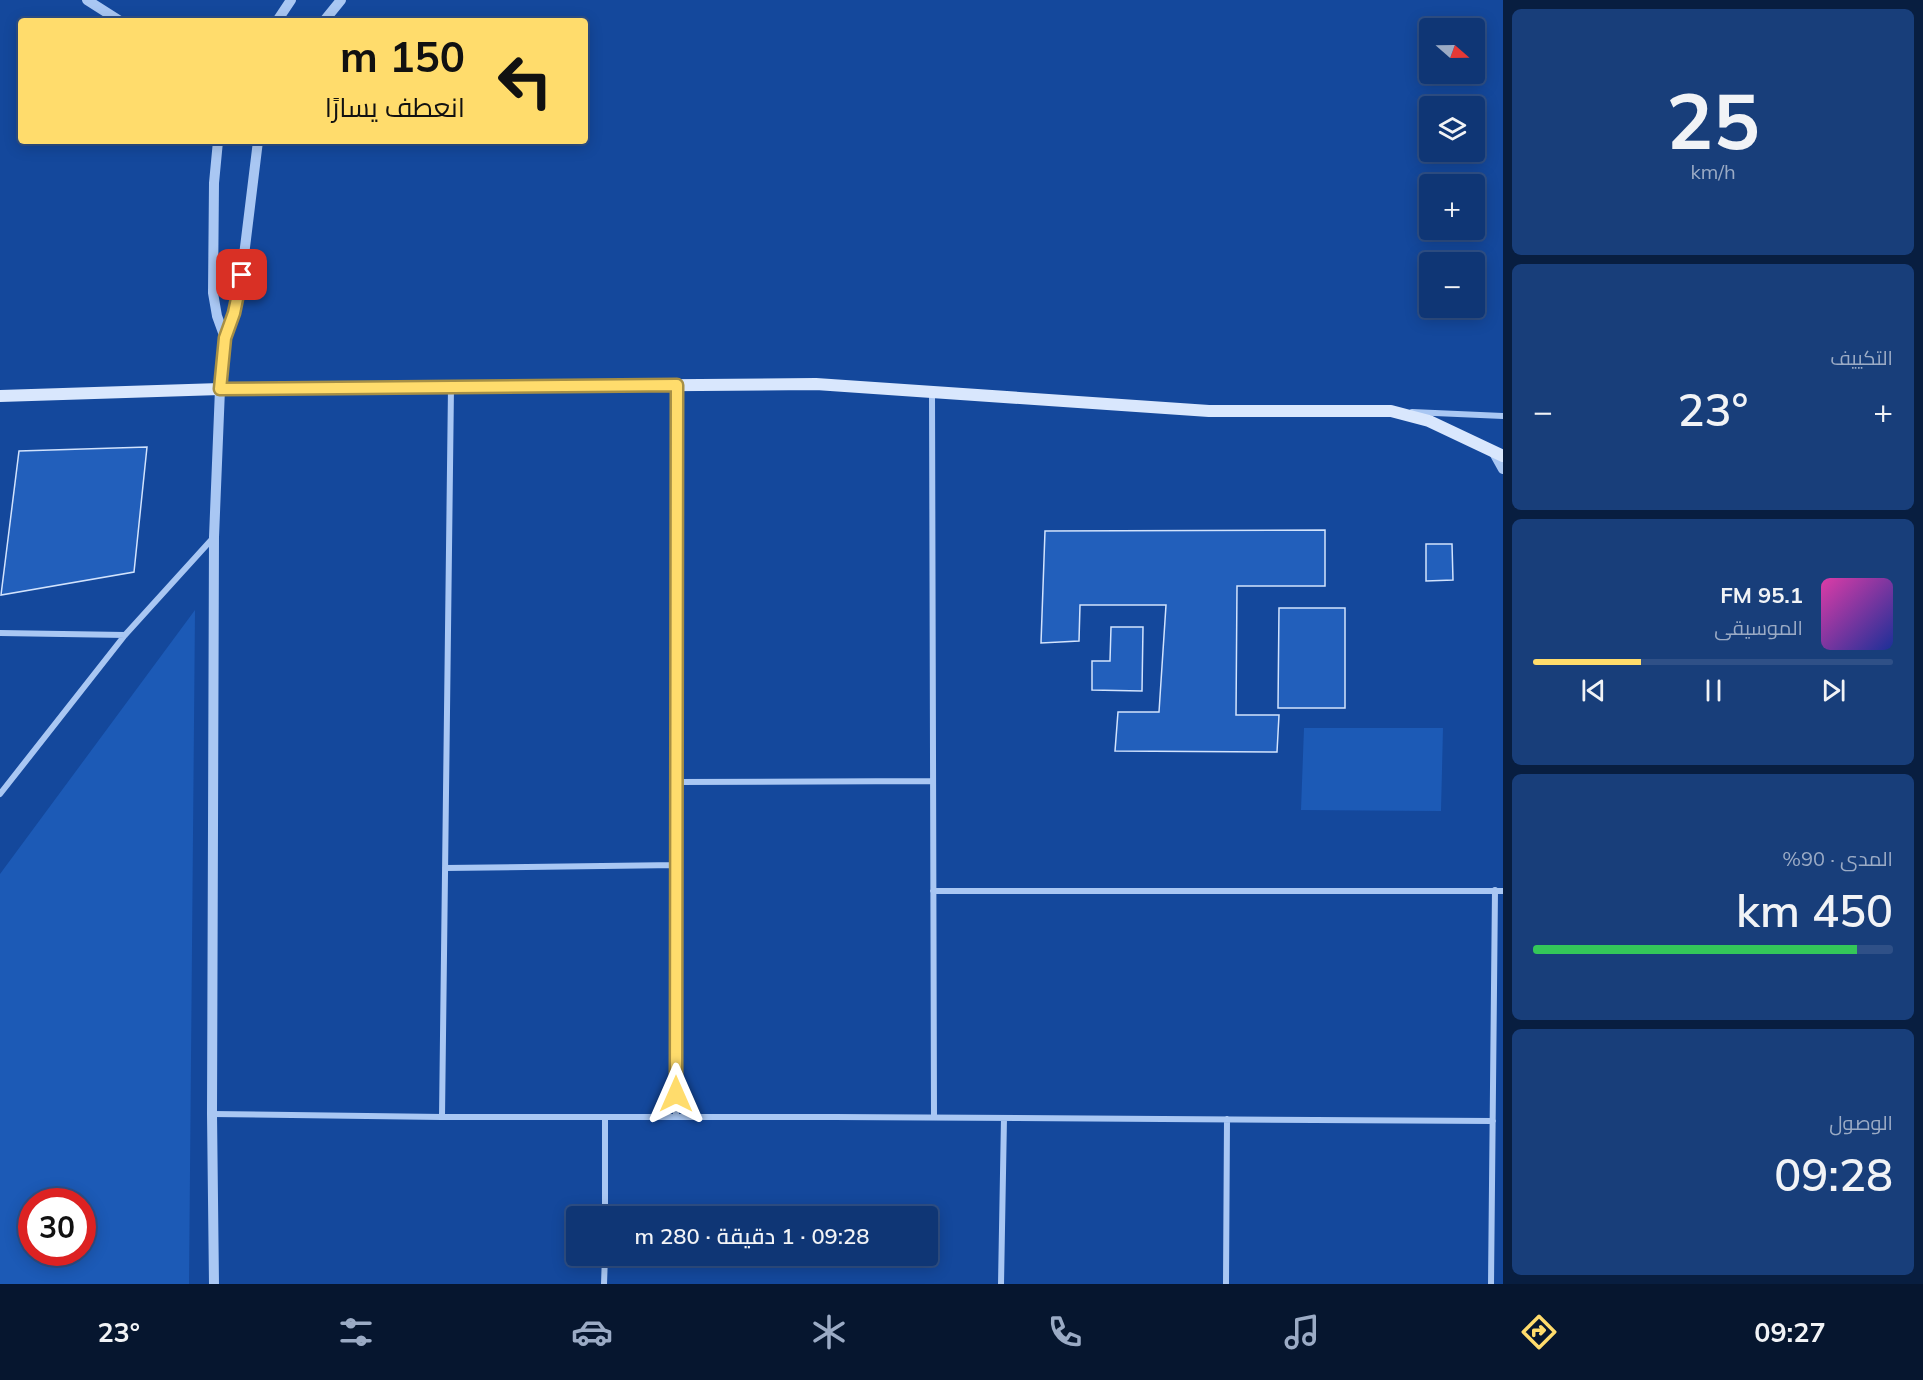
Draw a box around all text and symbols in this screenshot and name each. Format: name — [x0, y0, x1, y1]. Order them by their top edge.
north arrow — [1419, 18, 1485, 84]
map controls — [1419, 18, 1485, 318]
text: 150 m — [340, 30, 465, 83]
icon: left — [486, 42, 564, 120]
text: 25 — [1666, 71, 1760, 169]
text: انعطف يسارًا — [325, 90, 465, 124]
button: layers — [1419, 96, 1485, 162]
text: km/h — [1690, 159, 1736, 184]
button: + — [1419, 174, 1485, 240]
pin — [216, 249, 267, 300]
button: − — [1419, 252, 1485, 318]
icon: arrive — [225, 258, 258, 291]
text: التكييف — [1830, 345, 1893, 370]
text: 23° — [1678, 381, 1748, 437]
text: − — [1533, 390, 1553, 431]
text: + — [1873, 390, 1893, 431]
text: 95.1 FM — [1720, 581, 1803, 609]
text: الموسيقى — [1714, 615, 1803, 640]
icon: previous — [1577, 674, 1610, 707]
icon: pause — [1697, 674, 1730, 707]
icon: next — [1817, 674, 1850, 707]
text: المدى · 90% — [1782, 846, 1893, 871]
text: 450 km — [1736, 882, 1893, 938]
position arrow — [644, 1062, 708, 1126]
text: الوصول — [1829, 1110, 1893, 1135]
text: 09:28 — [1774, 1146, 1893, 1202]
speed limit sign: 30 — [18, 1188, 96, 1266]
text: 09:28 · 1 دقيقة · 280 m — [635, 1222, 869, 1250]
icon: filters — [335, 1311, 377, 1353]
icon: car — [571, 1311, 613, 1353]
icon: climate — [808, 1311, 850, 1353]
icon: phone — [1044, 1311, 1086, 1353]
icon: music — [1281, 1311, 1323, 1353]
icon: directions — [1518, 1311, 1560, 1353]
text: 23° — [97, 1315, 140, 1349]
text: 09:27 — [1754, 1315, 1826, 1349]

